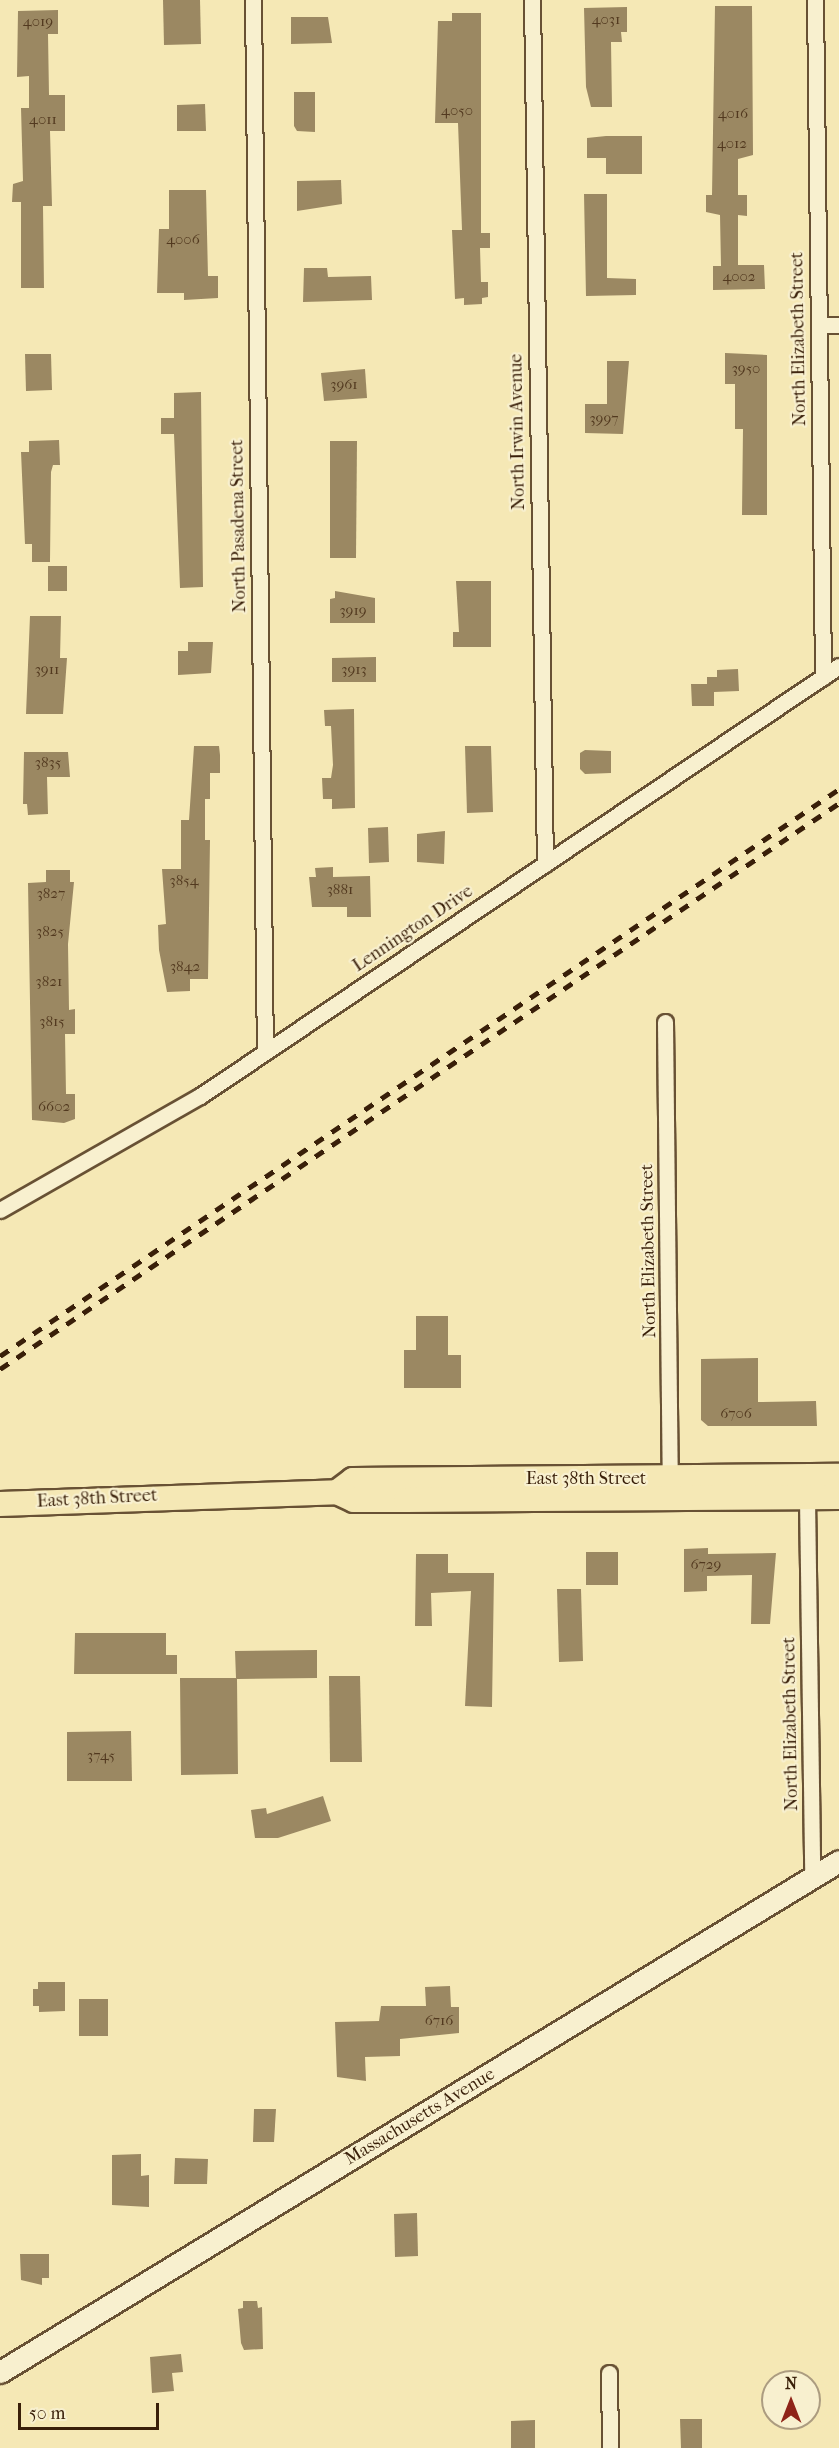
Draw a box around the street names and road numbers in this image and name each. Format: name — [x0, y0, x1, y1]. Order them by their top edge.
street label: North Elizabeth Street — [787, 252, 811, 426]
street label: North Irwin Avenue — [506, 354, 530, 510]
street label: North Pasadena Street — [227, 439, 251, 613]
street label: Lennington Drive — [349, 881, 477, 977]
street label: North Elizabeth Street — [637, 1164, 661, 1338]
street label: East 38th Street — [526, 1468, 646, 1490]
street label: East 38th Street — [36, 1485, 158, 1513]
street label: North Elizabeth Street — [779, 1637, 803, 1811]
street label: Massachusetts Avenue — [341, 2064, 499, 2170]

